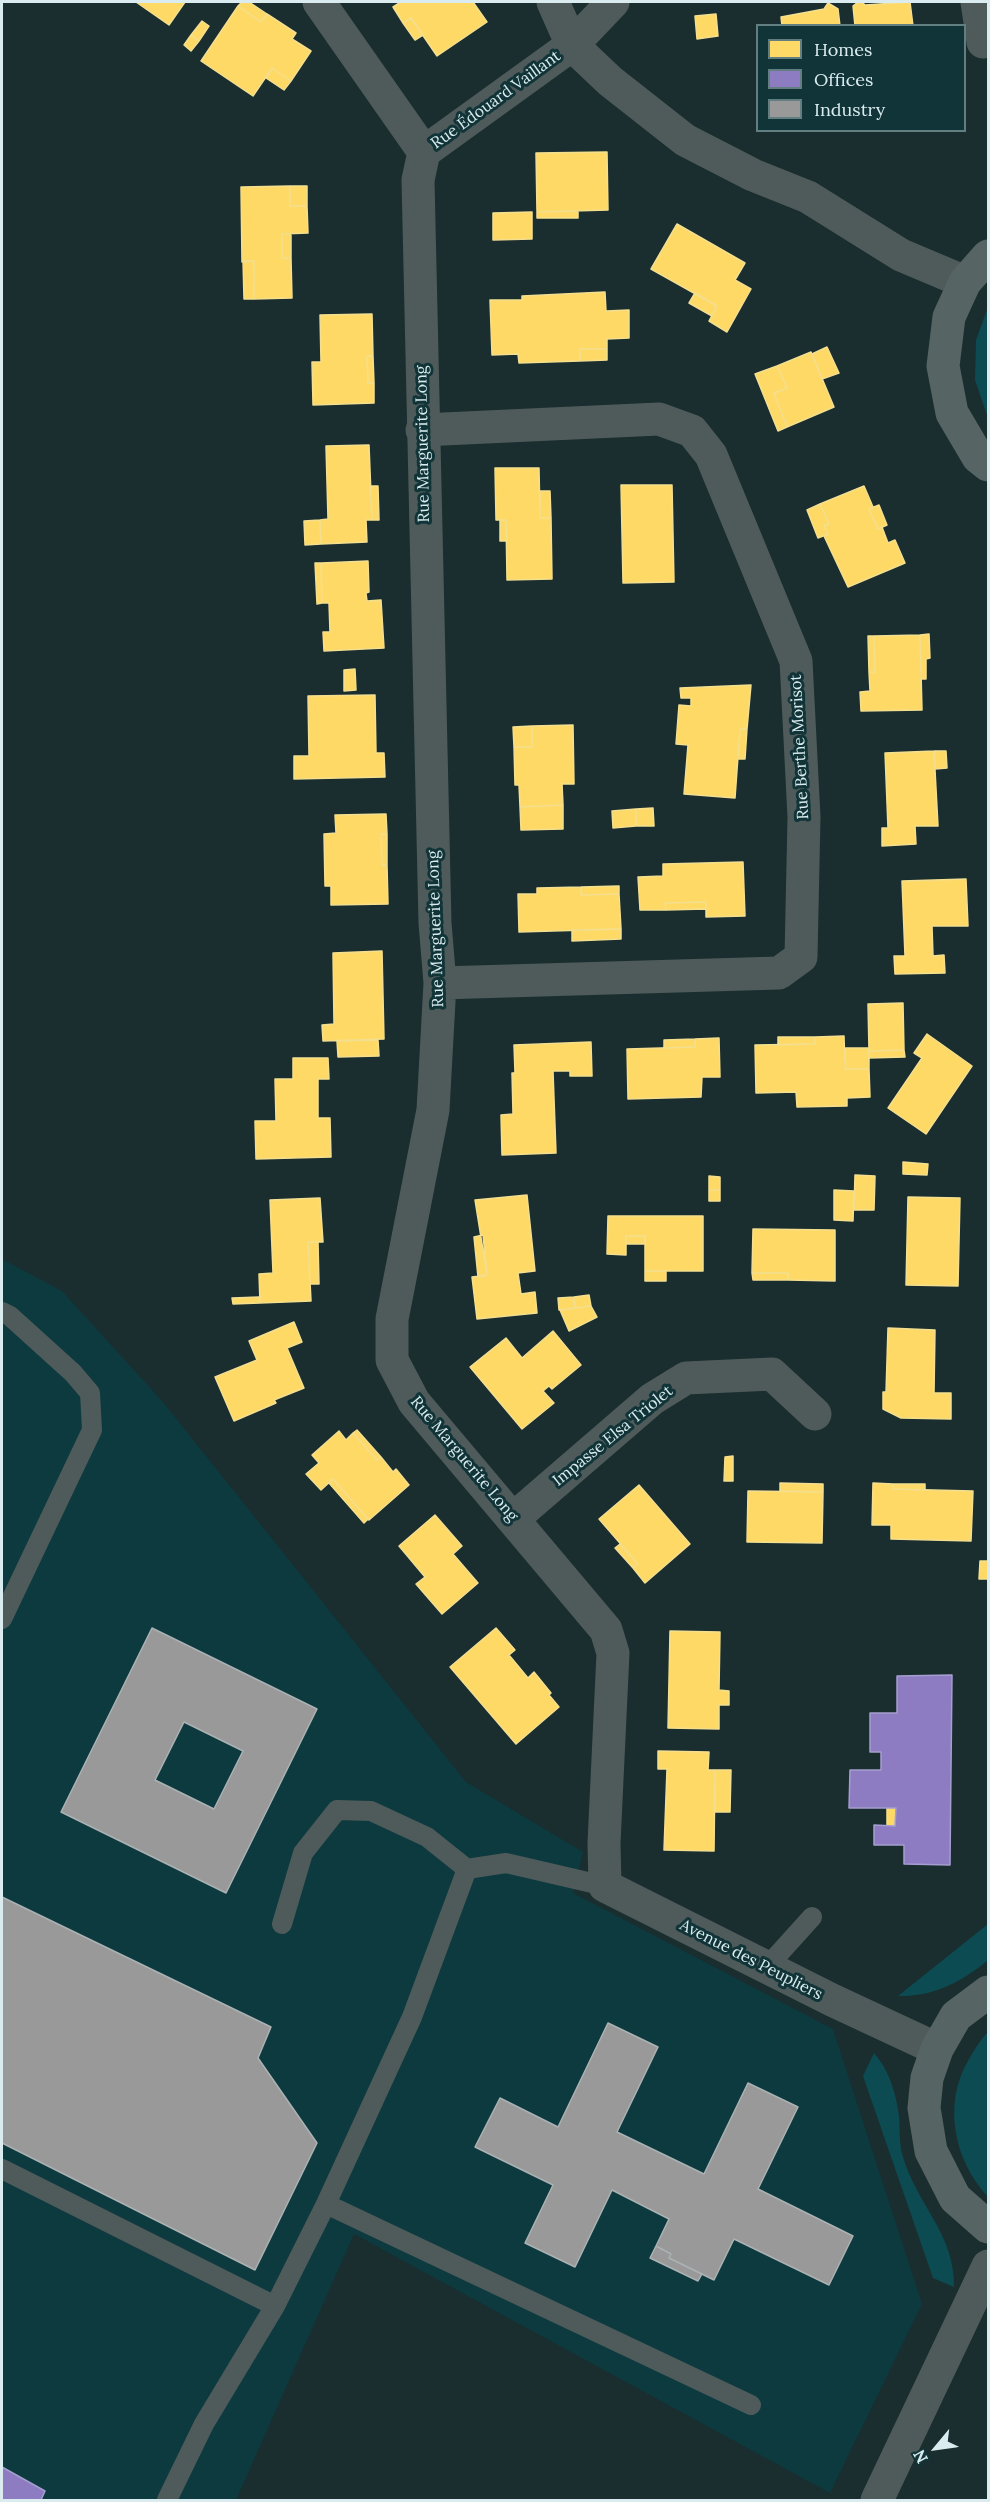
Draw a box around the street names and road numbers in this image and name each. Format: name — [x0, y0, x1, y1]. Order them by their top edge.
street label: Rue Édouard Vaillant — [428, 47, 564, 153]
street label: Rue Marguerite Long — [412, 365, 434, 523]
street label: Rue Berthe Morisot — [787, 674, 813, 820]
street label: Rue Marguerite Long — [424, 850, 448, 1008]
street label: Impasse Elsa Triolet — [549, 1382, 677, 1490]
street label: Rue Marguerite Long — [406, 1393, 522, 1525]
street label: Avenue des Peupliers — [676, 1916, 826, 2004]

